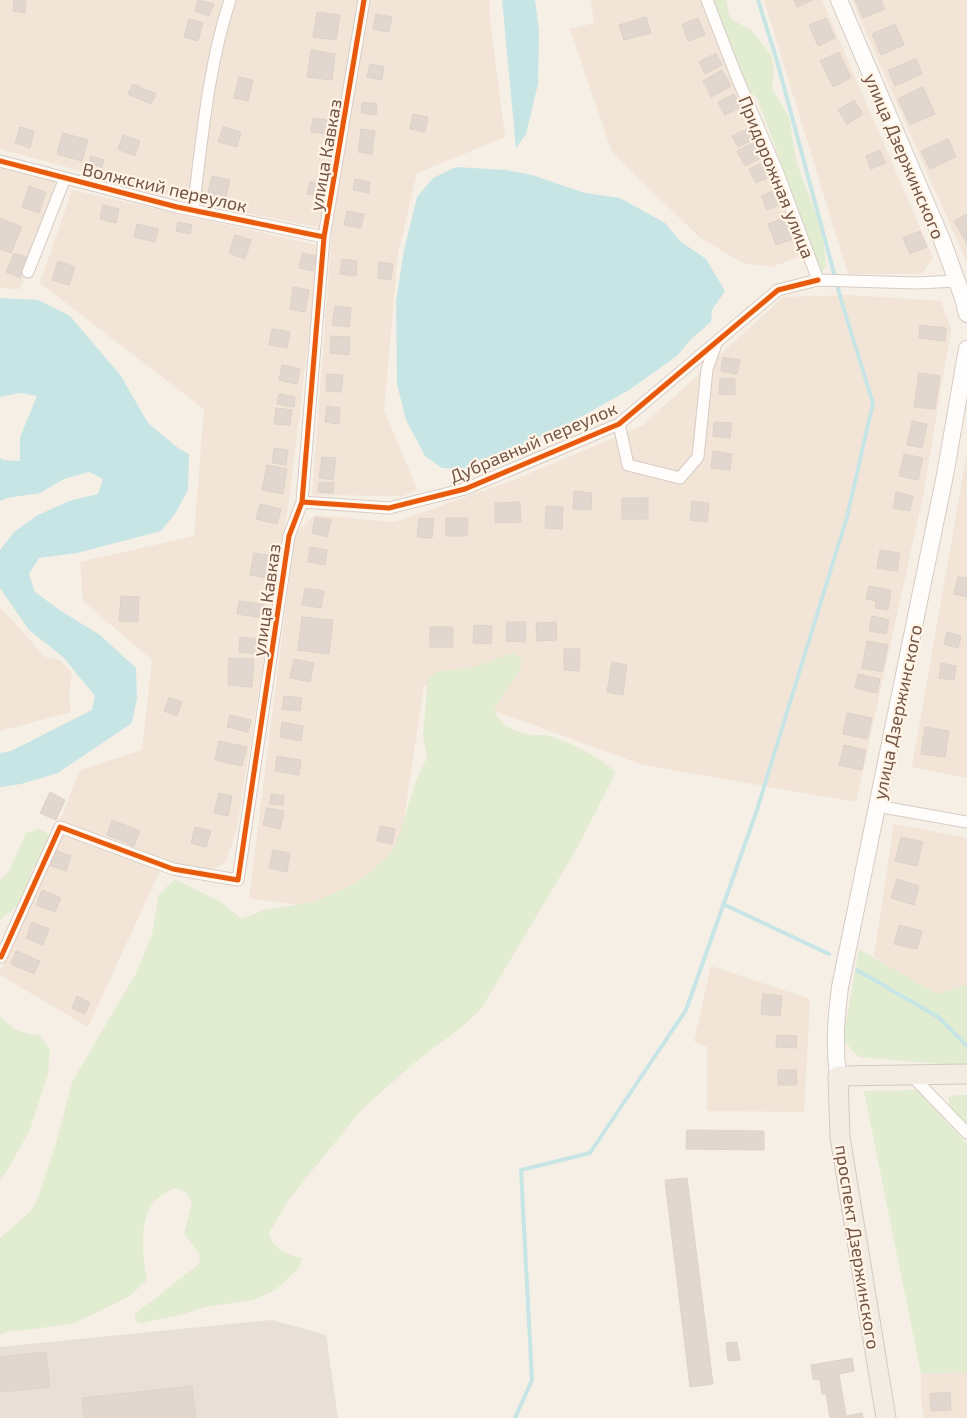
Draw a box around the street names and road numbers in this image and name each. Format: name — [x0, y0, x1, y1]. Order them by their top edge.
street label: улица Дзержинского — [860, 70, 950, 242]
street label: Придорожная улица — [734, 93, 820, 261]
street label: улица Кавказ — [304, 97, 346, 213]
street label: Волжский переулок — [80, 157, 250, 217]
street label: Дубравный переулок — [446, 397, 620, 487]
street label: улица Кавказ — [247, 542, 285, 658]
street label: улица Дзержинского — [868, 623, 926, 801]
street label: проспект Дзержинского — [831, 1143, 885, 1351]

